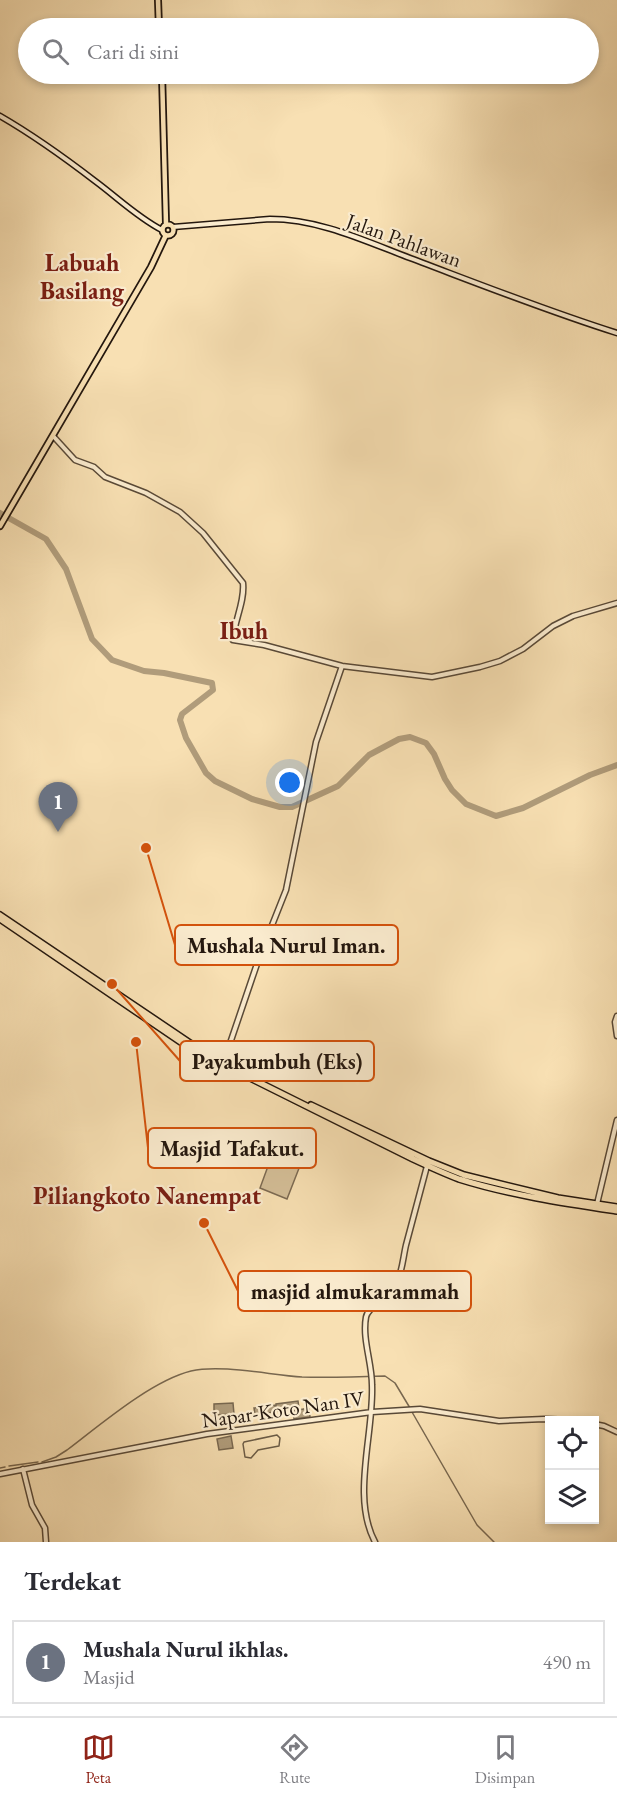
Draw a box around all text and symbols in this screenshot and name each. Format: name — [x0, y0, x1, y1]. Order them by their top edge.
search box — [18, 18, 599, 84]
icon: search — [39, 35, 72, 68]
text: Cari di sini — [87, 37, 179, 66]
street label: Jalan Pahlawan — [341, 206, 465, 273]
district label: Labuah Basilang — [40, 247, 125, 307]
district label: Ibuh — [220, 615, 269, 646]
your location — [275, 768, 304, 797]
pin: 1 — [38, 782, 78, 832]
callout: Mushala Nurul Iman. — [175, 925, 398, 965]
text: Mushala Nurul Iman. — [187, 931, 385, 960]
callout: Payakumbuh (Eks) — [180, 1041, 374, 1081]
text: Payakumbuh (Eks) — [192, 1047, 362, 1076]
callout: Masjid Tafakut. — [148, 1128, 316, 1168]
text: Masjid Tafakut. — [160, 1134, 304, 1163]
district label: Piliangkoto Nanempat — [33, 1180, 261, 1212]
callout: masjid almukarammah — [238, 1271, 471, 1311]
text: masjid almukarammah — [251, 1277, 459, 1306]
street label: Napar-Koto Nan IV — [200, 1384, 367, 1434]
map controls — [545, 1416, 599, 1524]
button: locate — [545, 1416, 599, 1470]
button: layers — [545, 1470, 599, 1524]
text: Terdekat — [24, 1564, 121, 1598]
text: Mushala Nurul ikhlas. — [83, 1635, 288, 1664]
text: 1 — [40, 1649, 51, 1675]
text: 490 m — [543, 1649, 591, 1675]
text: Masjid — [83, 1664, 135, 1690]
tab: Peta — [82, 1731, 115, 1788]
tab: Rute — [278, 1731, 311, 1788]
tab: Disimpan — [475, 1731, 535, 1788]

